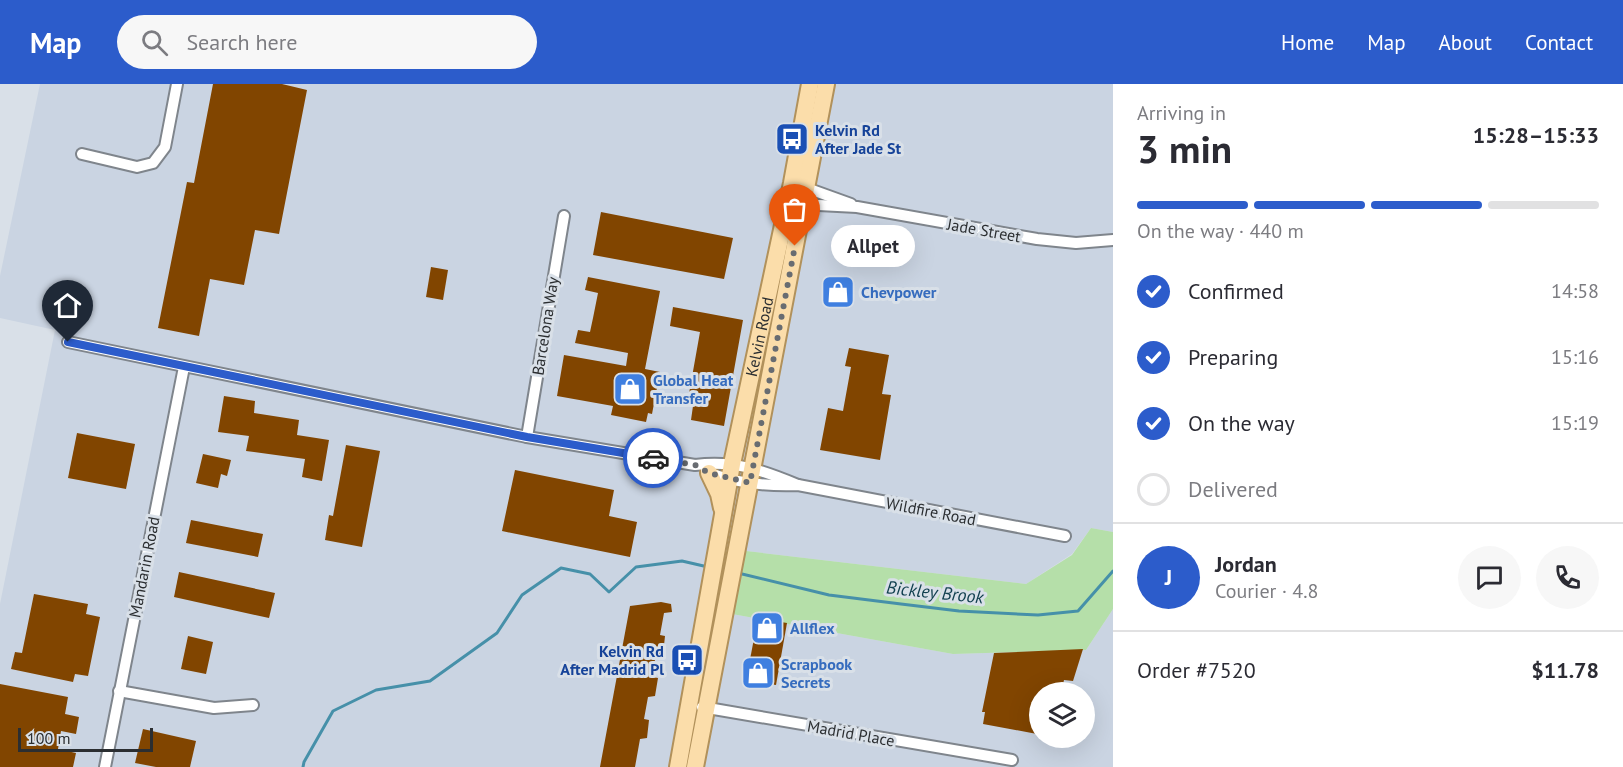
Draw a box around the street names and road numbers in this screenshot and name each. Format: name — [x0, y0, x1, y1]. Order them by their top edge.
street label: Jade Street — [945, 214, 1023, 246]
street label: Barcelona Way — [527, 275, 563, 377]
street label: Kelvin Road — [741, 295, 777, 378]
street label: Wildfire Road — [884, 492, 978, 530]
street label: Mandarin Road — [124, 515, 164, 619]
street label: Madrid Place — [806, 715, 896, 751]

